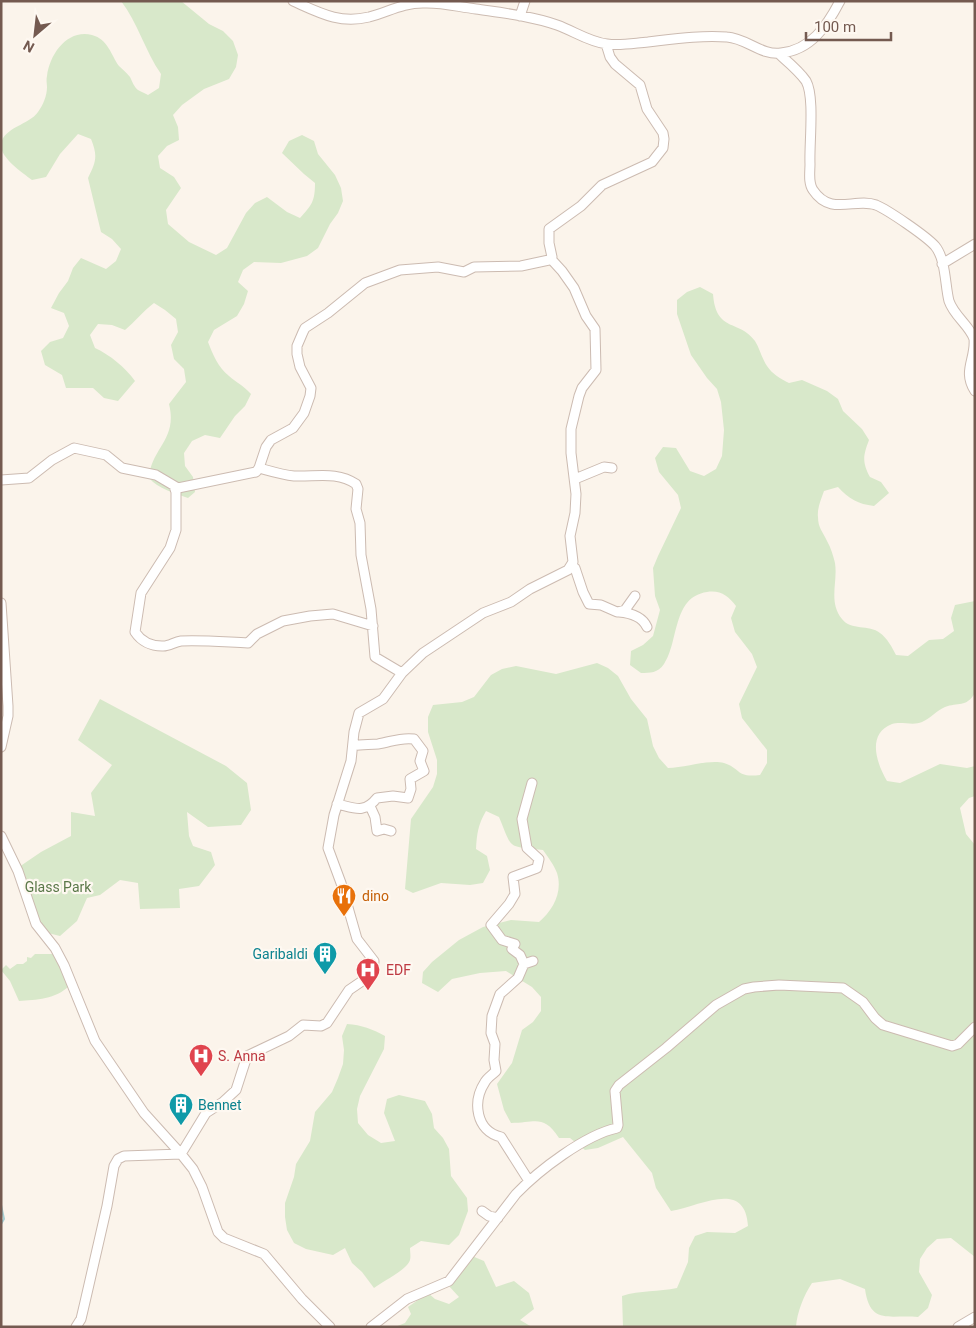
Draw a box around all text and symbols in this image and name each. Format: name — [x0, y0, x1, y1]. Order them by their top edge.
north arrow — [10, 10, 60, 60]
scale bar — [806, 10, 891, 42]
text: 100 m — [814, 18, 856, 36]
text: N — [21, 37, 37, 56]
park label: Glass Park — [25, 879, 92, 895]
restaurant icon: dino — [331, 883, 357, 917]
place label: dino — [362, 888, 389, 904]
building icon: Garibaldi — [312, 941, 338, 975]
place label: Garibaldi — [253, 946, 308, 962]
hospital icon: EDF — [355, 957, 381, 991]
place label: EDF — [386, 962, 411, 978]
hospital icon: S. Anna — [188, 1043, 214, 1077]
place label: S. Anna — [218, 1048, 266, 1064]
building icon: Bennet — [168, 1092, 194, 1126]
place label: Bennet — [198, 1097, 242, 1113]

